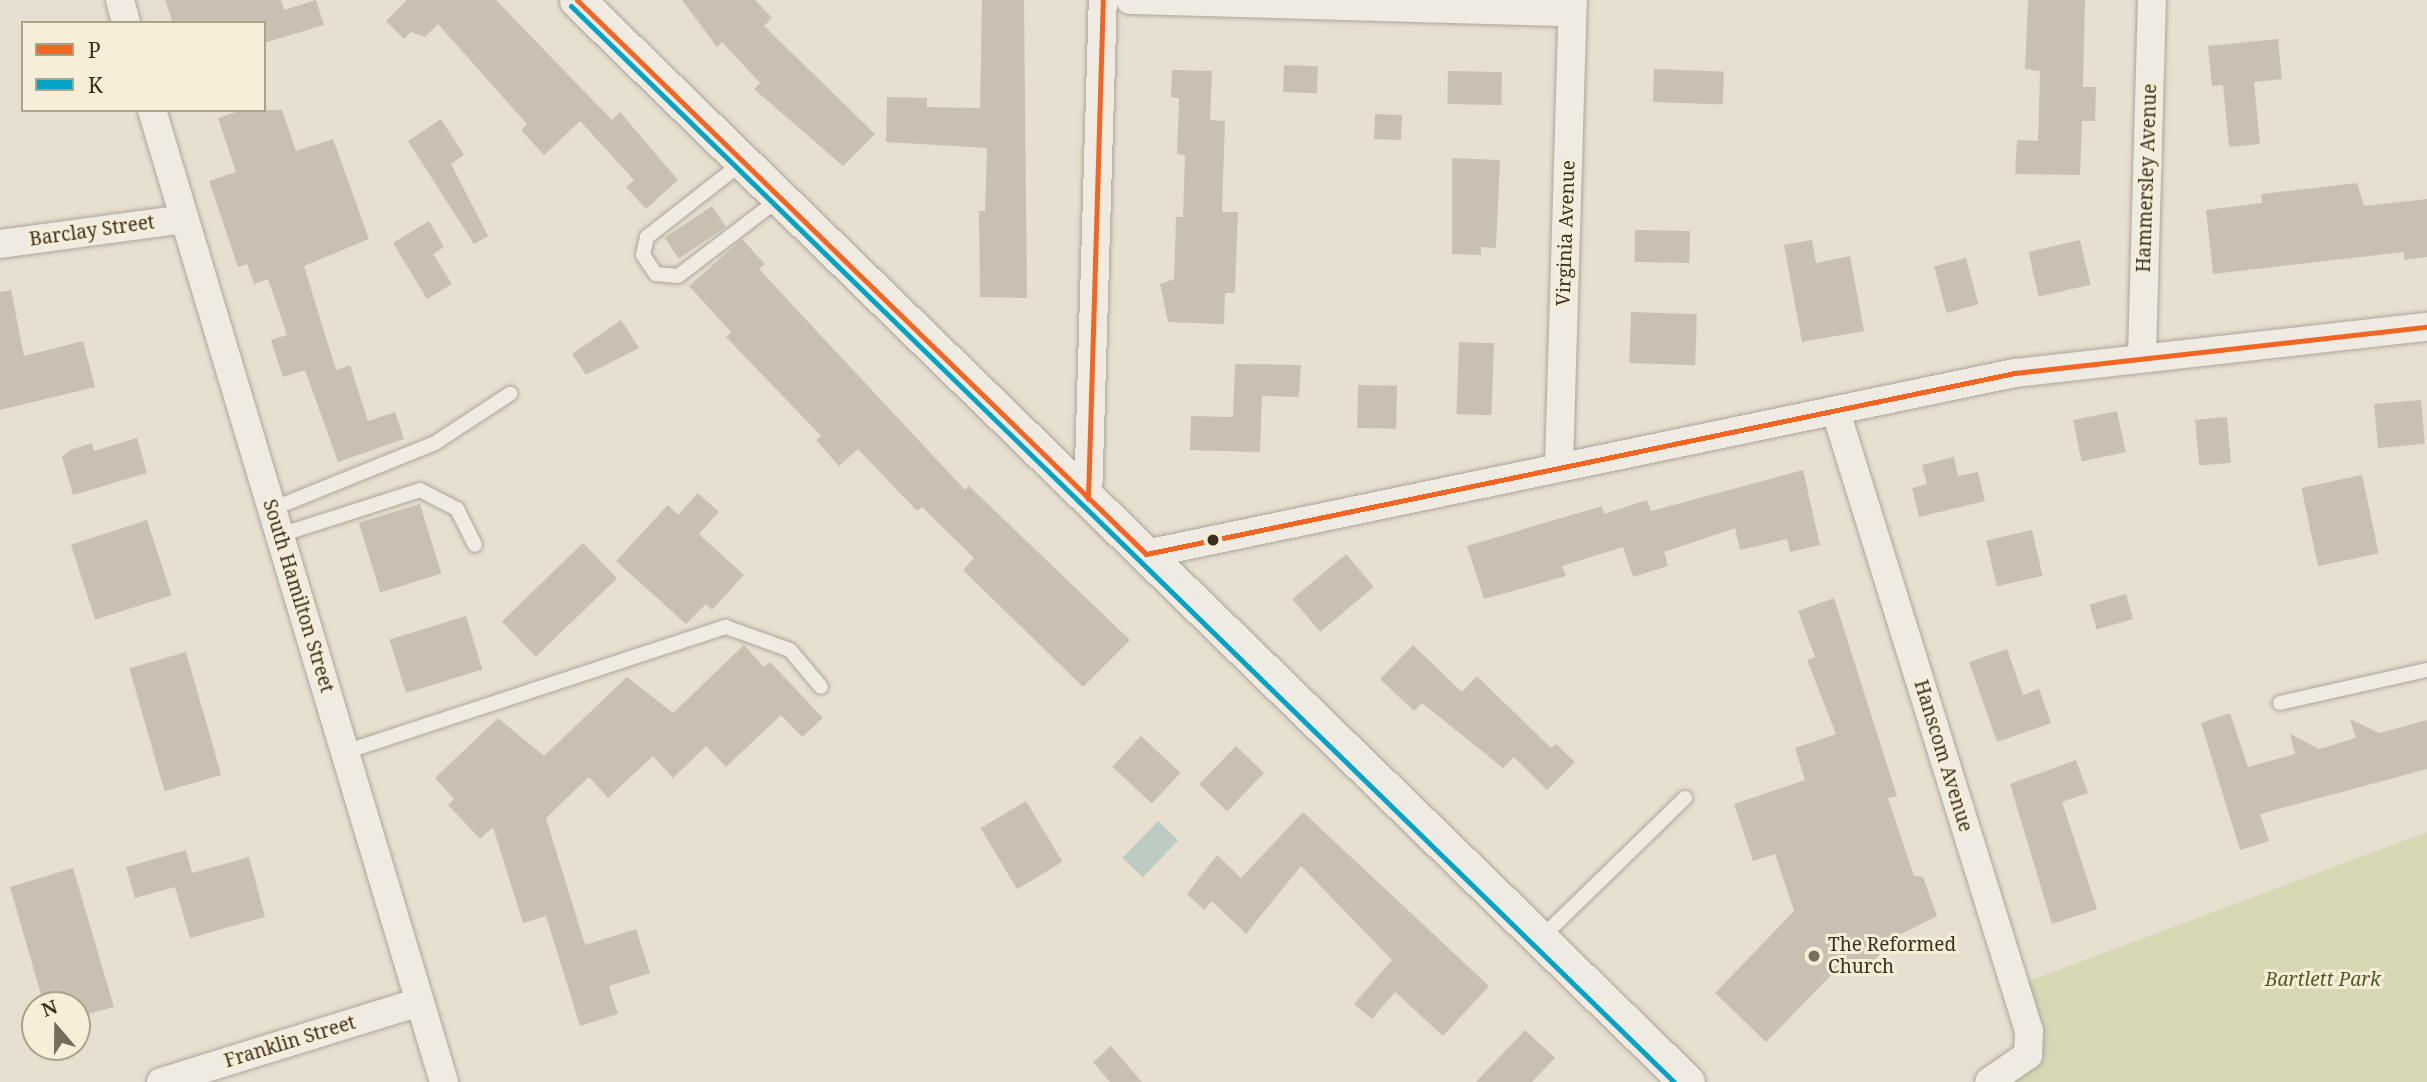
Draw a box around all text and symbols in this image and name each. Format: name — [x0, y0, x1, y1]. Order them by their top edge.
legend — [21, 21, 266, 112]
text: P — [88, 36, 101, 64]
text: K — [88, 71, 103, 99]
street label: Hammersley Avenue — [2132, 83, 2162, 273]
street label: Virginia Avenue — [1552, 160, 1580, 306]
street label: Barclay Street — [28, 211, 156, 251]
street label: South Hamilton Street — [258, 497, 338, 695]
unlabelled marker — [1206, 533, 1220, 547]
street label: Hanscom Avenue — [1909, 677, 1977, 835]
place label: The Reformed Church — [1828, 934, 1956, 978]
marker: The Reformed Church — [1806, 948, 1822, 964]
park label: Bartlett Park — [2265, 969, 2381, 991]
north arrow — [21, 991, 91, 1061]
text: N — [38, 993, 61, 1023]
street label: Franklin Street — [222, 1011, 358, 1073]

